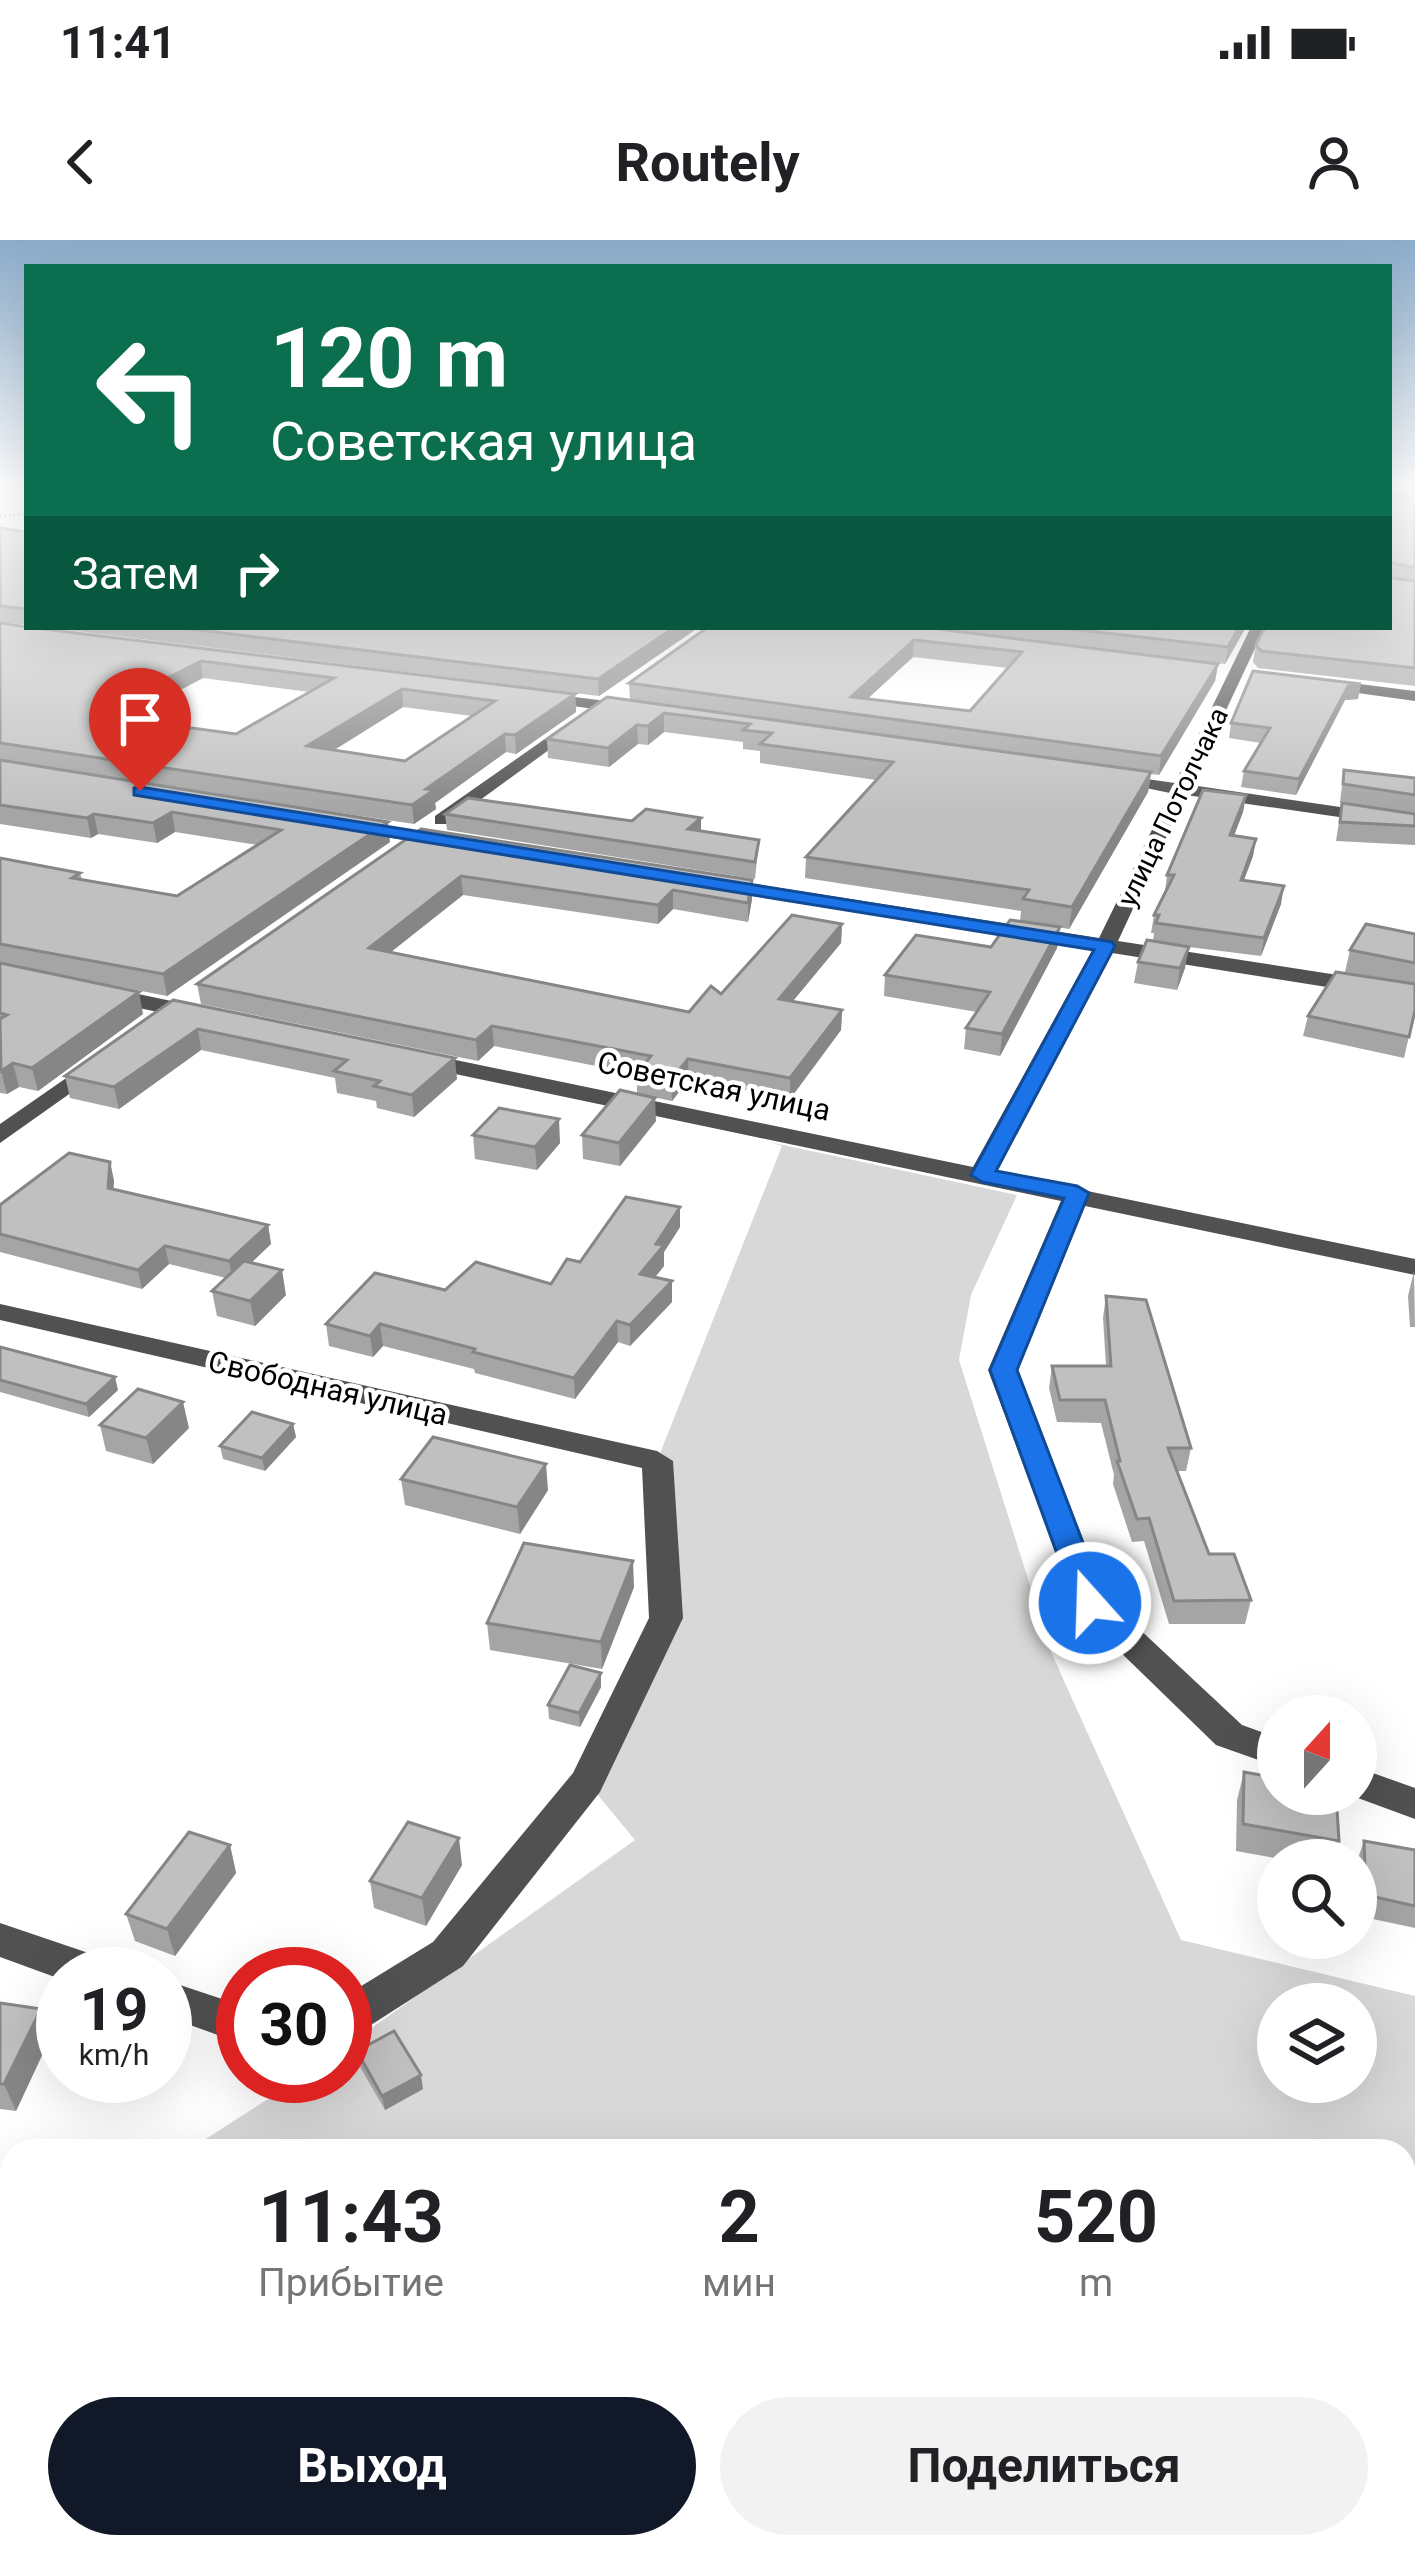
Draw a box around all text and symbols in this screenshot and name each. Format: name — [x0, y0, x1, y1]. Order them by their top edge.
text: 11:41 — [60, 16, 176, 69]
icon: back — [48, 129, 114, 195]
icon: person — [1301, 129, 1367, 195]
text: Routely — [615, 131, 800, 194]
text: 120 m — [270, 309, 508, 408]
icon: left — [72, 312, 228, 468]
text: Советская улица — [270, 410, 697, 473]
icon: right — [224, 540, 290, 606]
text: Затем — [72, 547, 200, 600]
pin — [89, 668, 191, 791]
icon: arrive — [107, 686, 173, 752]
street label: улица Потолчака — [1111, 702, 1235, 912]
street label: Советская улица — [594, 1044, 834, 1128]
street label: Свободная улица — [205, 1343, 451, 1433]
position arrow — [1027, 1540, 1153, 1666]
north arrow — [1257, 1695, 1377, 1815]
map controls — [1257, 1695, 1377, 2103]
button: search — [1257, 1839, 1377, 1959]
speed limit sign: 30 — [216, 1947, 372, 2103]
text: 19 — [80, 1974, 148, 2045]
button: layers — [1257, 1983, 1377, 2103]
text: km/h — [79, 2037, 149, 2072]
text: 11:43 — [258, 2175, 444, 2260]
text: 2 — [718, 2175, 760, 2260]
text: 520 — [1034, 2175, 1158, 2260]
text: Прибытие — [258, 2260, 444, 2306]
text: мин — [702, 2260, 776, 2306]
text: m — [1079, 2260, 1113, 2306]
button: Выход — [48, 2397, 696, 2535]
button: Поделиться — [720, 2397, 1368, 2535]

